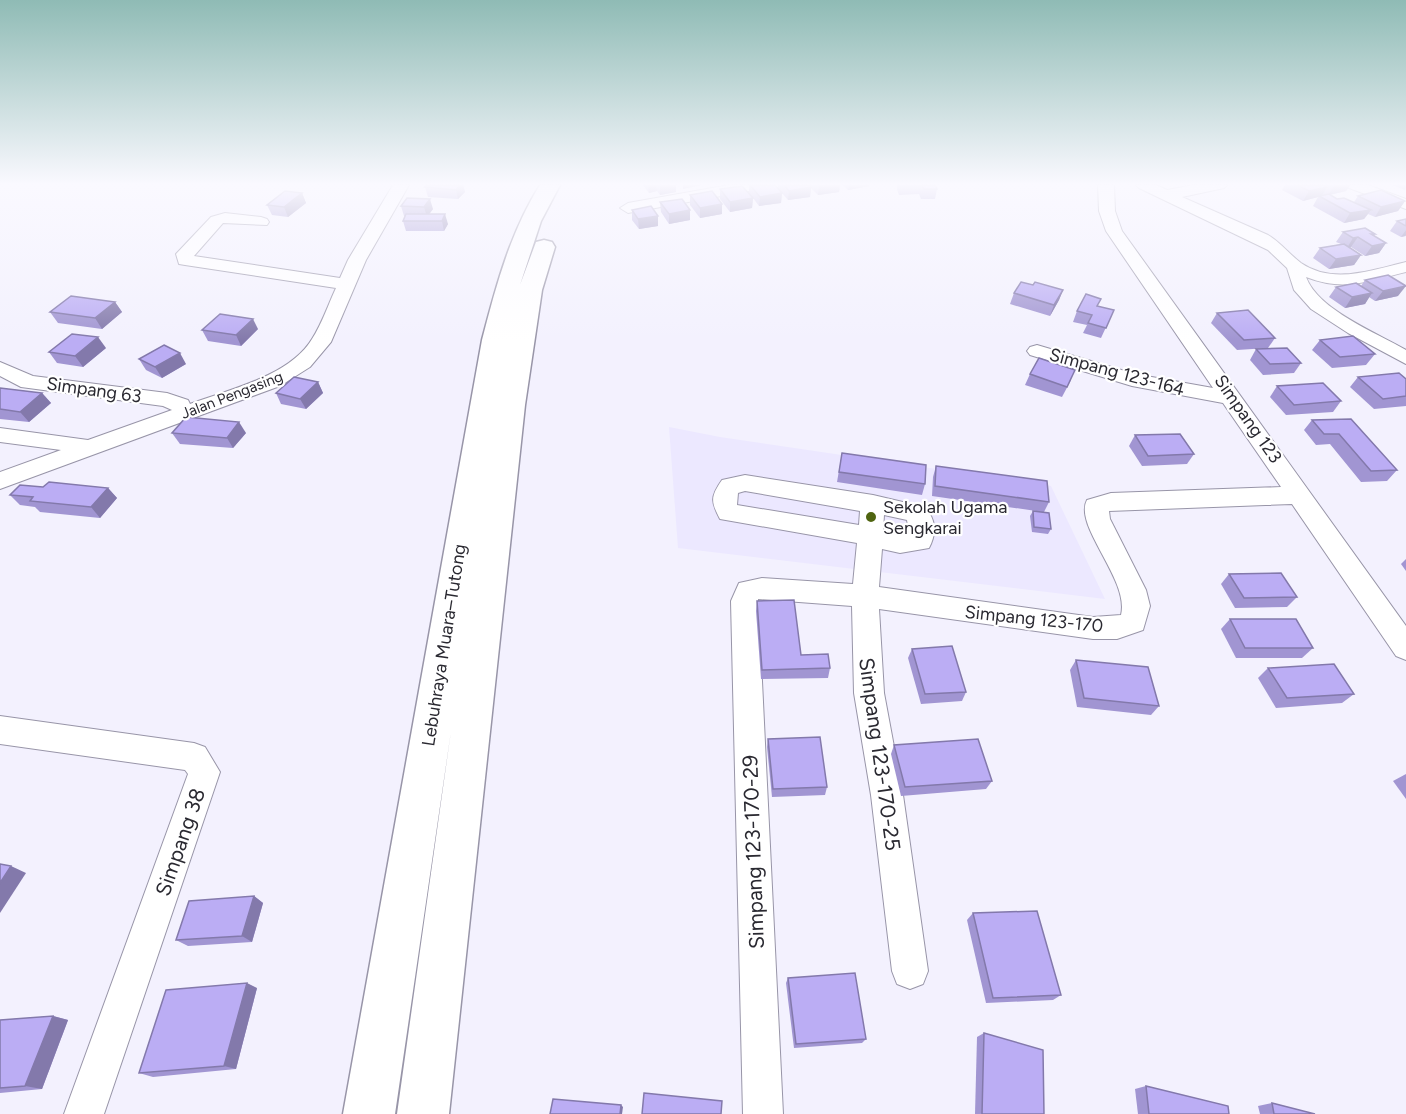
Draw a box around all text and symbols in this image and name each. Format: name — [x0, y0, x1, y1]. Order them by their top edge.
street label: Simpang 123-164 — [1047, 343, 1187, 401]
street label: Jalan Pengasing — [179, 367, 285, 423]
street label: Simpang 123 — [1210, 371, 1286, 467]
street label: Simpang 63 — [45, 372, 143, 408]
place label: Sekolah Ugama Sengkarai — [883, 496, 1007, 539]
marker: Sekolah Ugama Sengkarai — [864, 510, 878, 524]
street label: Lebuhraya Muara–Tutong — [417, 542, 471, 748]
street label: Simpang 123-170 — [964, 601, 1104, 637]
street label: Simpang 123-170-25 — [854, 656, 906, 852]
street label: Simpang 123-170-29 — [737, 754, 769, 950]
street label: Simpang 38 — [150, 785, 210, 899]

